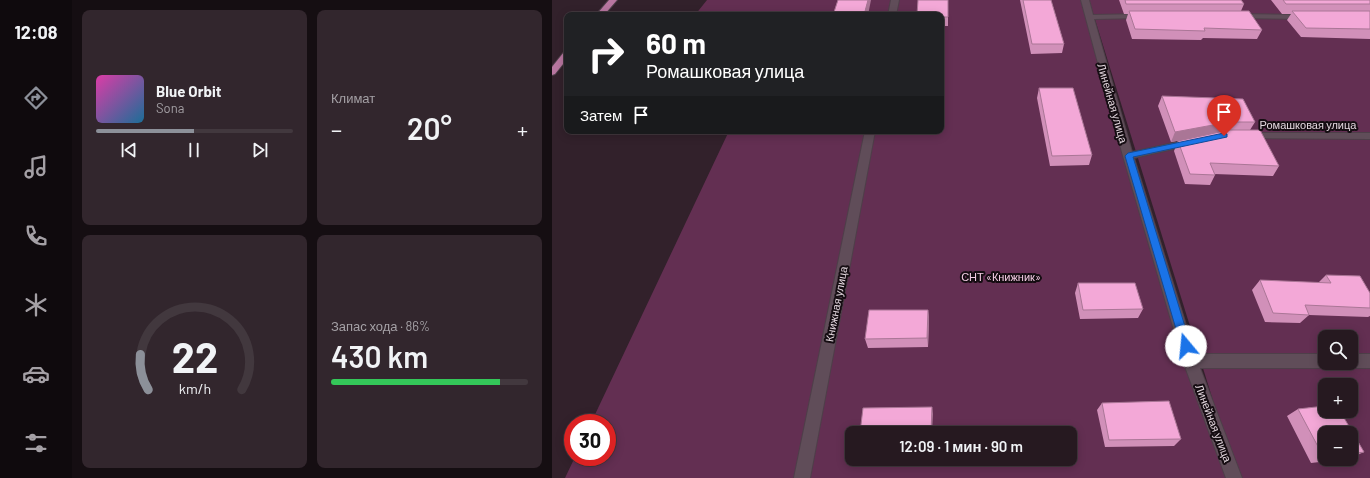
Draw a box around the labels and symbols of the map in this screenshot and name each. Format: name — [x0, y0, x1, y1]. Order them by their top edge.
street label: Линейная улица — [1095, 62, 1131, 145]
pin — [1207, 95, 1241, 136]
street label: Ромашковая улица — [1260, 118, 1357, 131]
street label: Книжная улица — [822, 264, 850, 343]
park label: СНТ «Книжник» — [961, 270, 1041, 283]
position arrow — [1165, 325, 1207, 367]
street label: Линейная улица — [1193, 382, 1235, 465]
speed limit sign: 30 — [564, 414, 616, 466]

